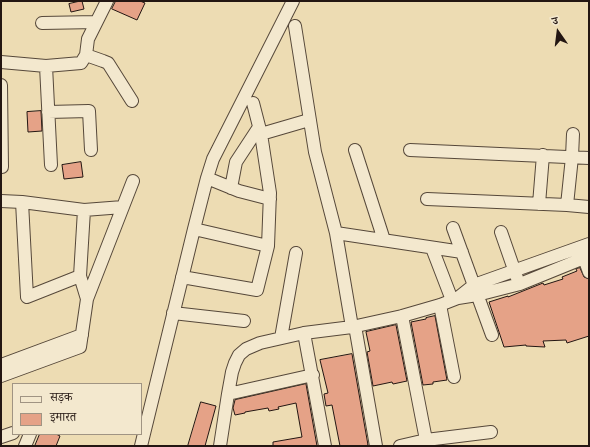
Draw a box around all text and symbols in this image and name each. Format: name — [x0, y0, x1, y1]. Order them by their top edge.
north arrow — [538, 12, 578, 52]
text: उ — [551, 13, 560, 28]
legend — [12, 383, 142, 435]
text: सड़क — [50, 389, 73, 404]
text: इमारत — [50, 409, 76, 424]

